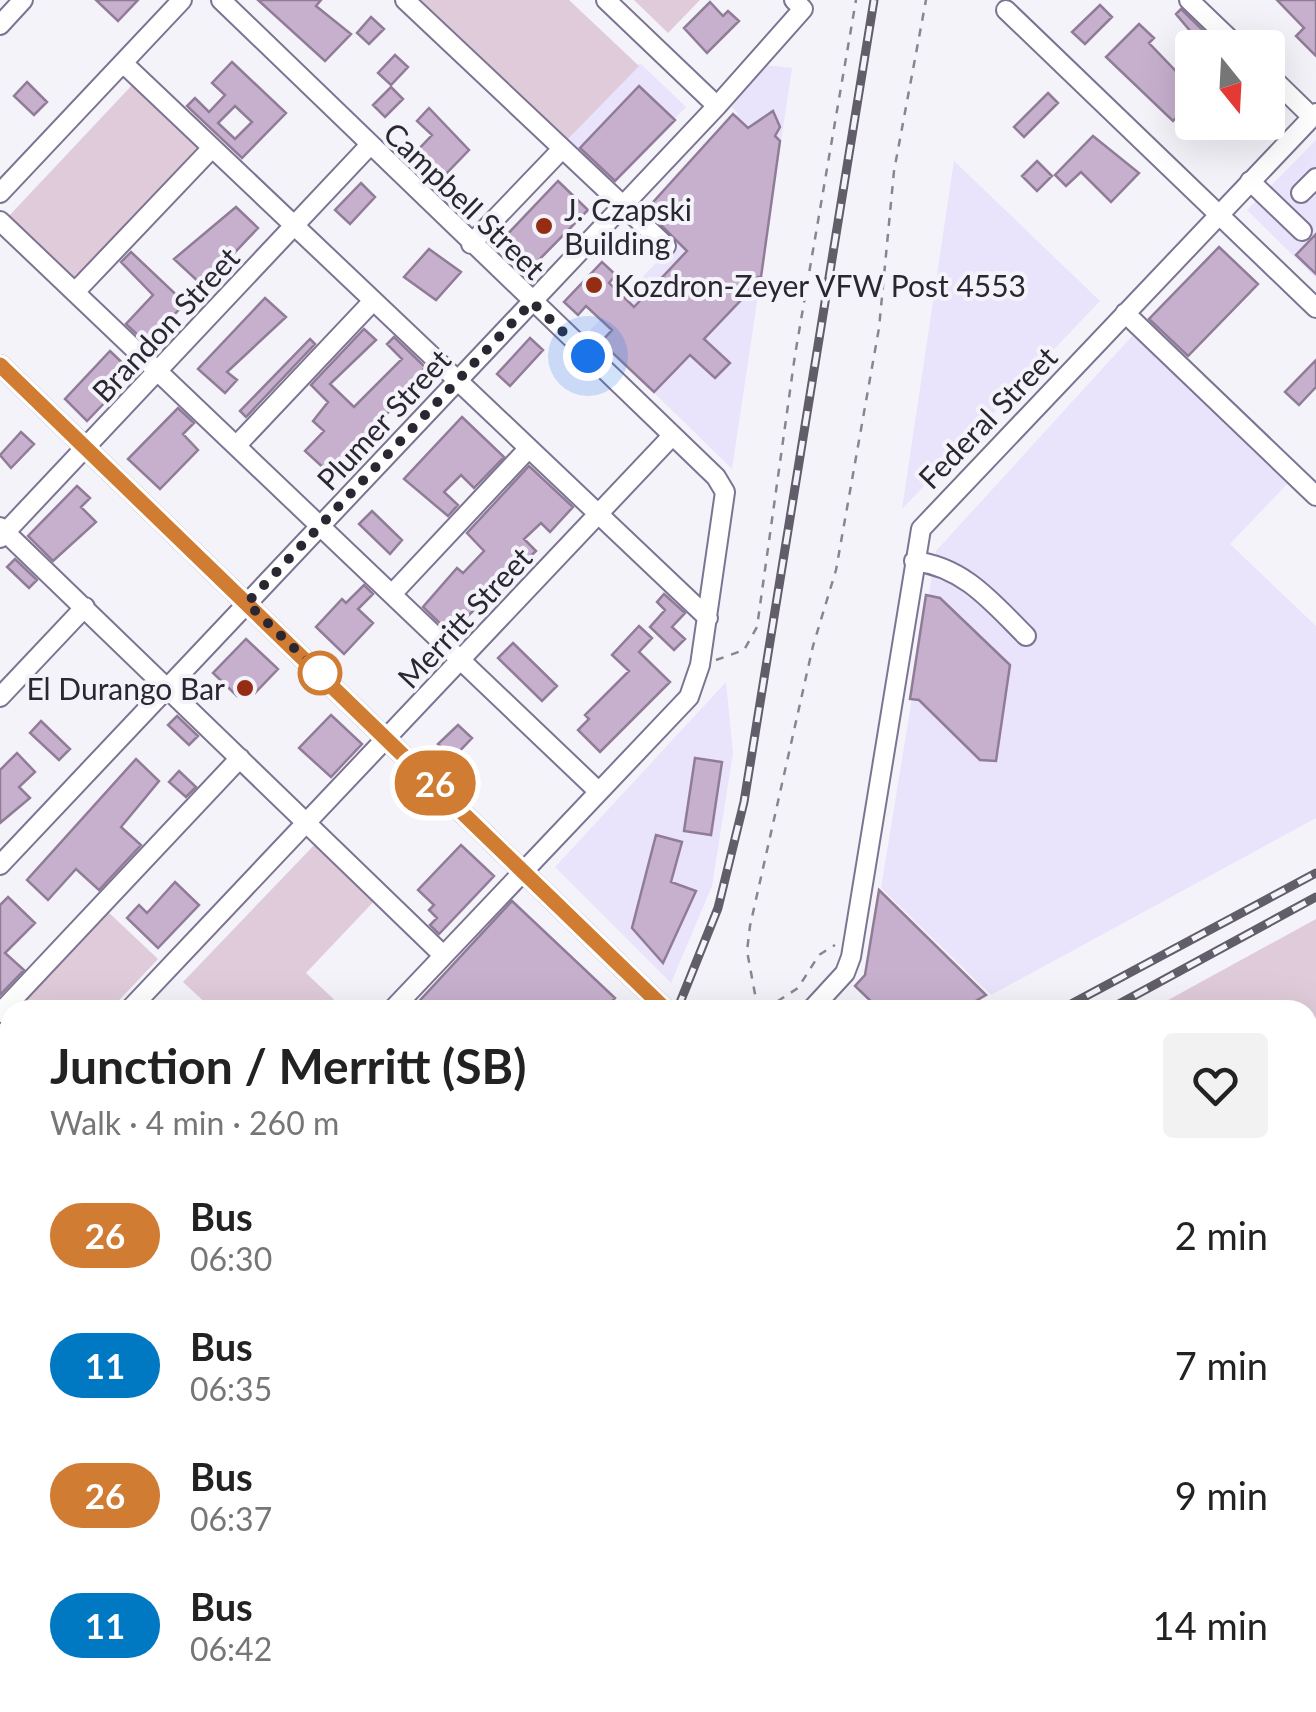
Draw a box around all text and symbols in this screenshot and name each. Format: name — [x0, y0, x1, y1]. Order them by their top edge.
north arrow — [1175, 30, 1285, 140]
map controls — [1175, 30, 1285, 140]
street label: Campbell Street — [377, 114, 553, 286]
place label: J. Czapski Building — [564, 191, 692, 261]
marker: J. Czapski Building — [533, 215, 555, 237]
street label: Brandon Street — [84, 239, 246, 409]
place label: Kozdron-Zeyer VFW Post 4553 — [614, 267, 1026, 303]
marker: Kozdron-Zeyer VFW Post 4553 — [583, 274, 605, 296]
your location — [563, 331, 613, 381]
street label: Federal Street — [910, 338, 1064, 495]
street label: Plumer Street — [309, 341, 457, 497]
street label: Merritt Street — [390, 539, 539, 695]
unlabelled marker — [299, 652, 341, 694]
place label: El Durango Bar — [26, 670, 225, 706]
marker: El Durango Bar — [234, 677, 256, 699]
line badge: 26 — [390, 750, 480, 816]
text: 26 — [415, 762, 455, 804]
button: heart — [1163, 1033, 1268, 1138]
text: Junction / Merritt (SB) — [50, 1037, 526, 1094]
text: Walk · 4 min · 260 m — [50, 1103, 339, 1142]
text: Bus — [190, 1193, 253, 1239]
text: 2 min — [1175, 1212, 1268, 1258]
text: 26 — [85, 1214, 125, 1256]
text: 06:30 — [190, 1239, 272, 1278]
text: Bus — [190, 1323, 253, 1369]
text: 7 min — [1175, 1342, 1268, 1388]
text: 11 — [85, 1344, 125, 1386]
text: 06:35 — [190, 1369, 272, 1408]
text: Bus — [190, 1453, 253, 1499]
text: 9 min — [1175, 1472, 1268, 1518]
text: 26 — [85, 1474, 125, 1516]
text: 06:37 — [190, 1499, 272, 1538]
text: Bus — [190, 1583, 253, 1629]
text: 14 min — [1153, 1602, 1268, 1648]
text: 11 — [85, 1604, 125, 1646]
text: 06:42 — [190, 1629, 272, 1668]

